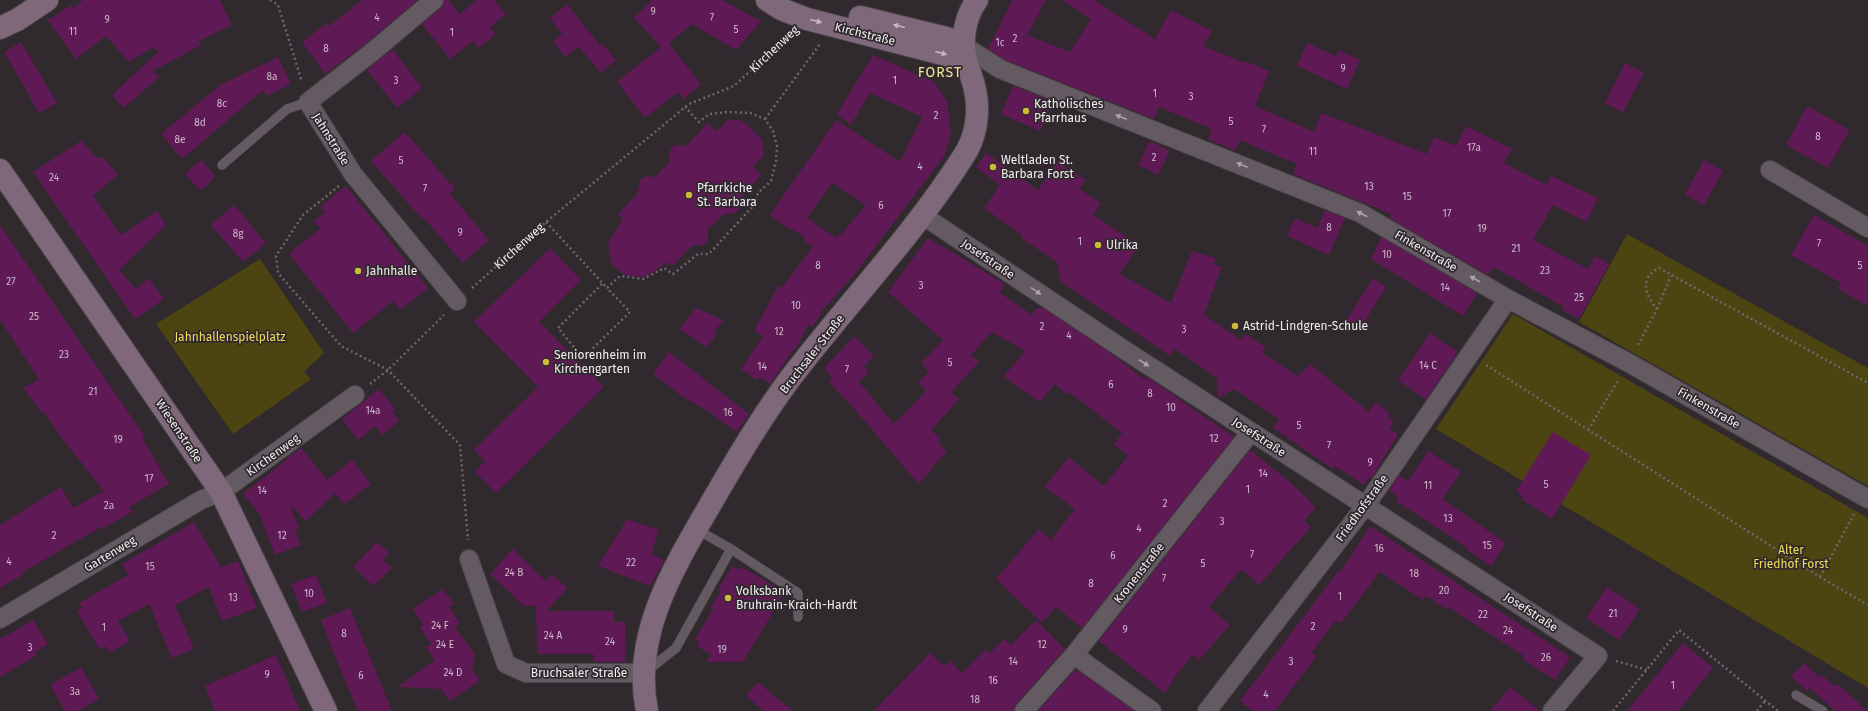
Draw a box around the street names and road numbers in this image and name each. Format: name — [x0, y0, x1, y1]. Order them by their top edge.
street label: Kirchstraße — [833, 20, 897, 48]
street label: Kirchenweg — [746, 22, 802, 75]
street label: Jahnstraße — [310, 110, 352, 168]
street label: Kirchenweg — [491, 219, 547, 272]
street label: Finkenstraße — [1392, 227, 1460, 275]
street label: Josefstraße — [959, 236, 1017, 282]
street label: Bruchsaler Straße — [777, 312, 847, 396]
street label: Finkenstraße — [1675, 384, 1743, 432]
street label: Wiesenstraße — [153, 397, 205, 465]
street label: Josefstraße — [1230, 414, 1288, 460]
street label: Kirchenweg — [244, 431, 303, 479]
street label: Friedhofstraße — [1333, 472, 1391, 544]
street label: Gartenweg — [82, 533, 139, 575]
street label: Kronenstraße — [1111, 540, 1167, 606]
street label: Josefstraße — [1502, 589, 1560, 635]
street label: Bruchsaler Straße — [531, 666, 627, 680]

